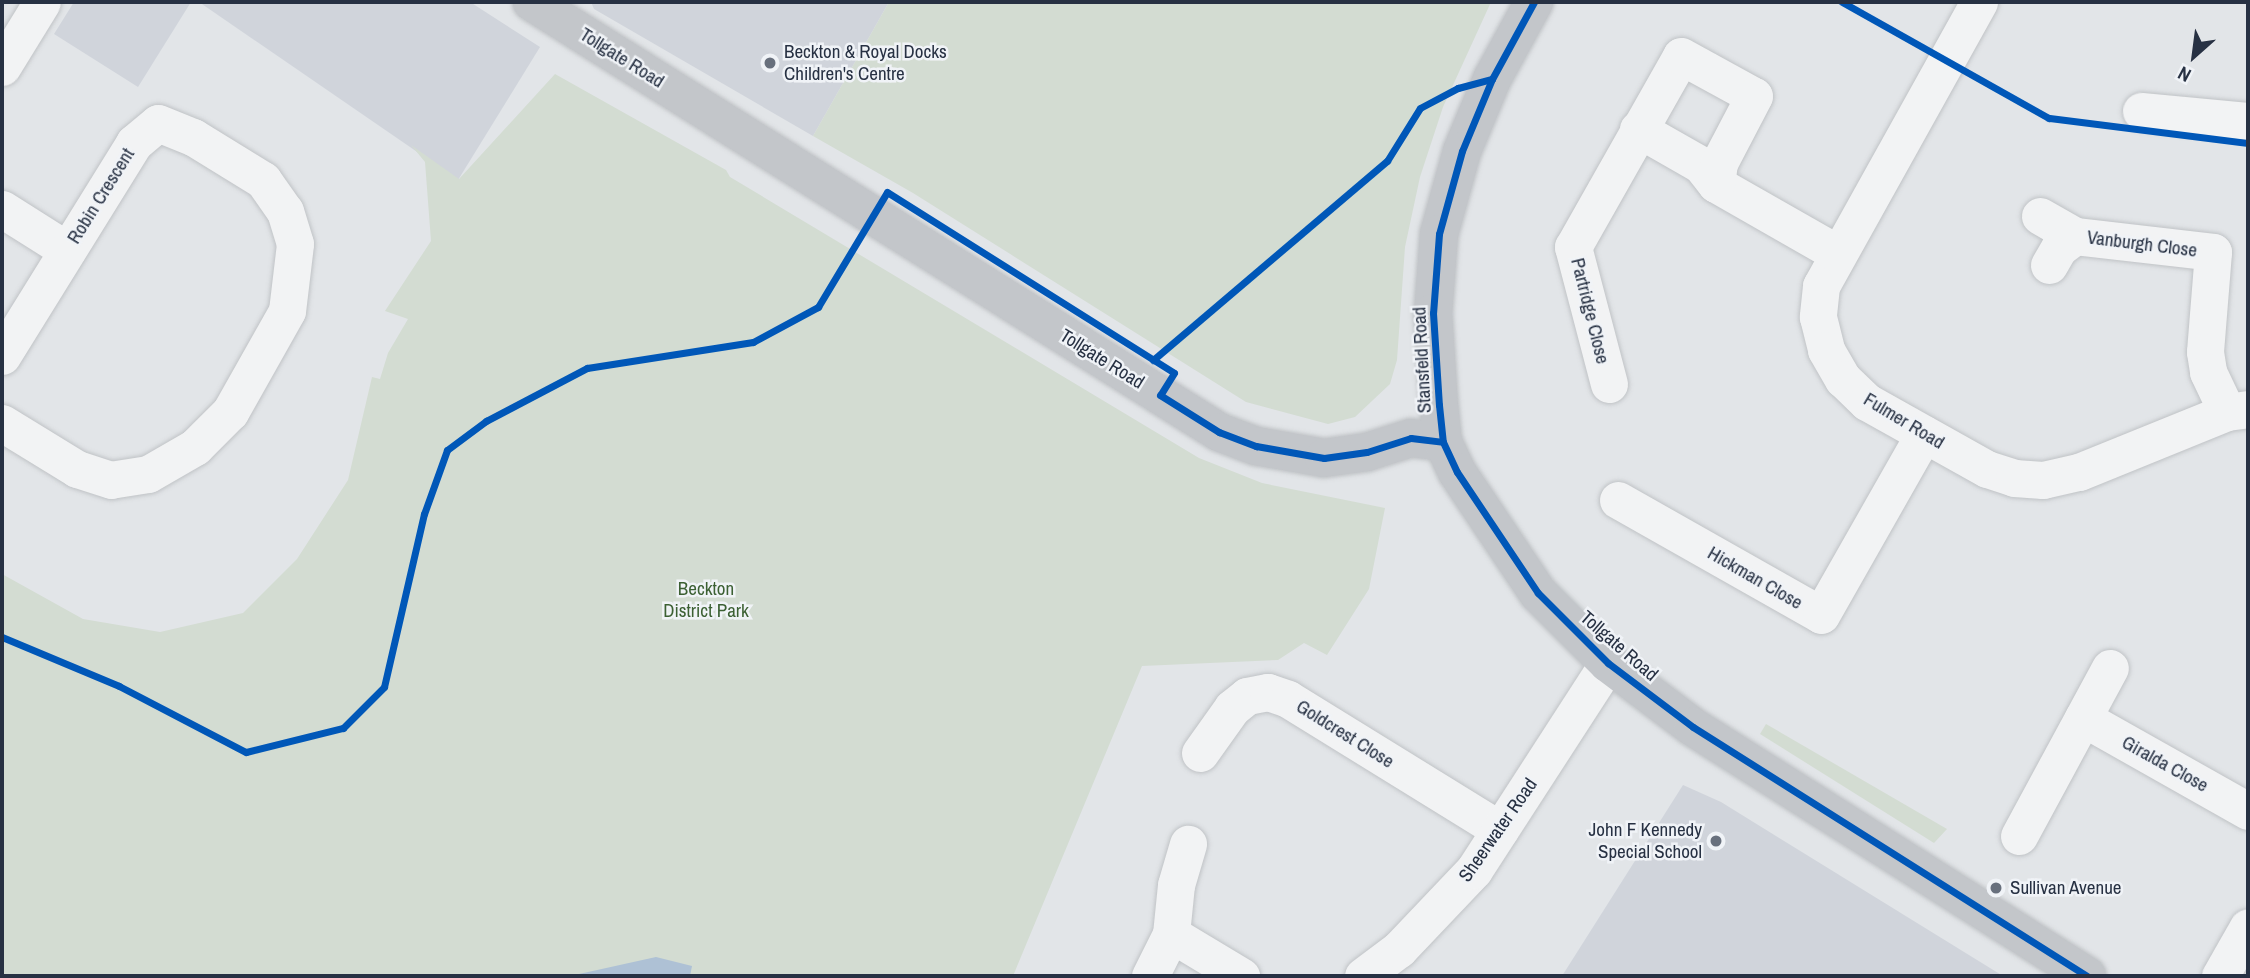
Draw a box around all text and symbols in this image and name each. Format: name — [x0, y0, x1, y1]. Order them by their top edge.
north arrow — [2159, 21, 2229, 91]
street label: Tollgate Road — [576, 23, 668, 93]
place label: Beckton & Royal Docks Children's Centre — [784, 41, 947, 85]
marker: Beckton & Royal Docks Children's Centre — [762, 55, 778, 71]
text: N — [2173, 60, 2195, 89]
street label: Robin Crescent — [63, 144, 139, 248]
street label: Vanburgh Close — [2086, 226, 2198, 262]
street label: Partridge Close — [1566, 256, 1614, 366]
street label: Stansfeld Road — [1408, 306, 1436, 414]
street label: Tollgate Road — [1056, 324, 1148, 394]
street label: Fulmer Road — [1860, 388, 1948, 454]
street label: Hickman Close — [1704, 542, 1806, 614]
park label: Beckton District Park — [663, 578, 749, 622]
street label: Tollgate Road — [1576, 606, 1662, 686]
street label: Goldcrest Close — [1292, 695, 1398, 773]
street label: Giralda Close — [2118, 731, 2212, 797]
street label: Sheerwater Road — [1454, 774, 1542, 886]
place label: John F Kennedy Special School — [1589, 819, 1702, 863]
marker: John F Kennedy Special School — [1708, 833, 1724, 849]
place label: Sullivan Avenue — [2010, 877, 2122, 899]
marker: Sullivan Avenue — [1988, 880, 2004, 896]

